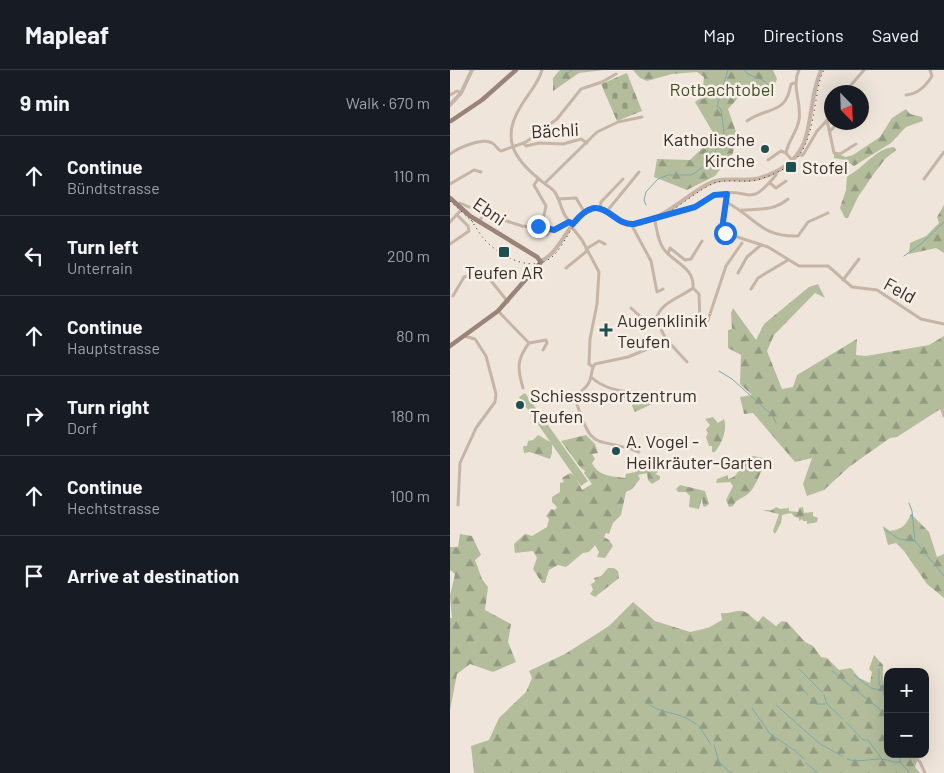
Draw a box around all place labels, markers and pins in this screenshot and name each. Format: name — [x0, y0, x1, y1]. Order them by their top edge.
place label: Katholische Kirche — [663, 128, 755, 171]
marker: Katholische Kirche — [759, 143, 771, 155]
place label: Stofel — [802, 156, 848, 178]
marker: Stofel — [784, 160, 798, 174]
marker: Teufen AR — [497, 245, 511, 259]
place label: Teufen AR — [465, 261, 543, 283]
place label: Augenklinik Teufen — [617, 309, 708, 352]
marker: Augenklinik Teufen — [599, 323, 613, 337]
place label: Schiesssportzentrum Teufen — [530, 384, 697, 427]
marker: Schiesssportzentrum Teufen — [514, 399, 526, 411]
place label: A. Vogel - Heilkräuter-Garten — [626, 430, 772, 473]
marker: A. Vogel - Heilkräuter-Garten — [610, 445, 622, 457]

